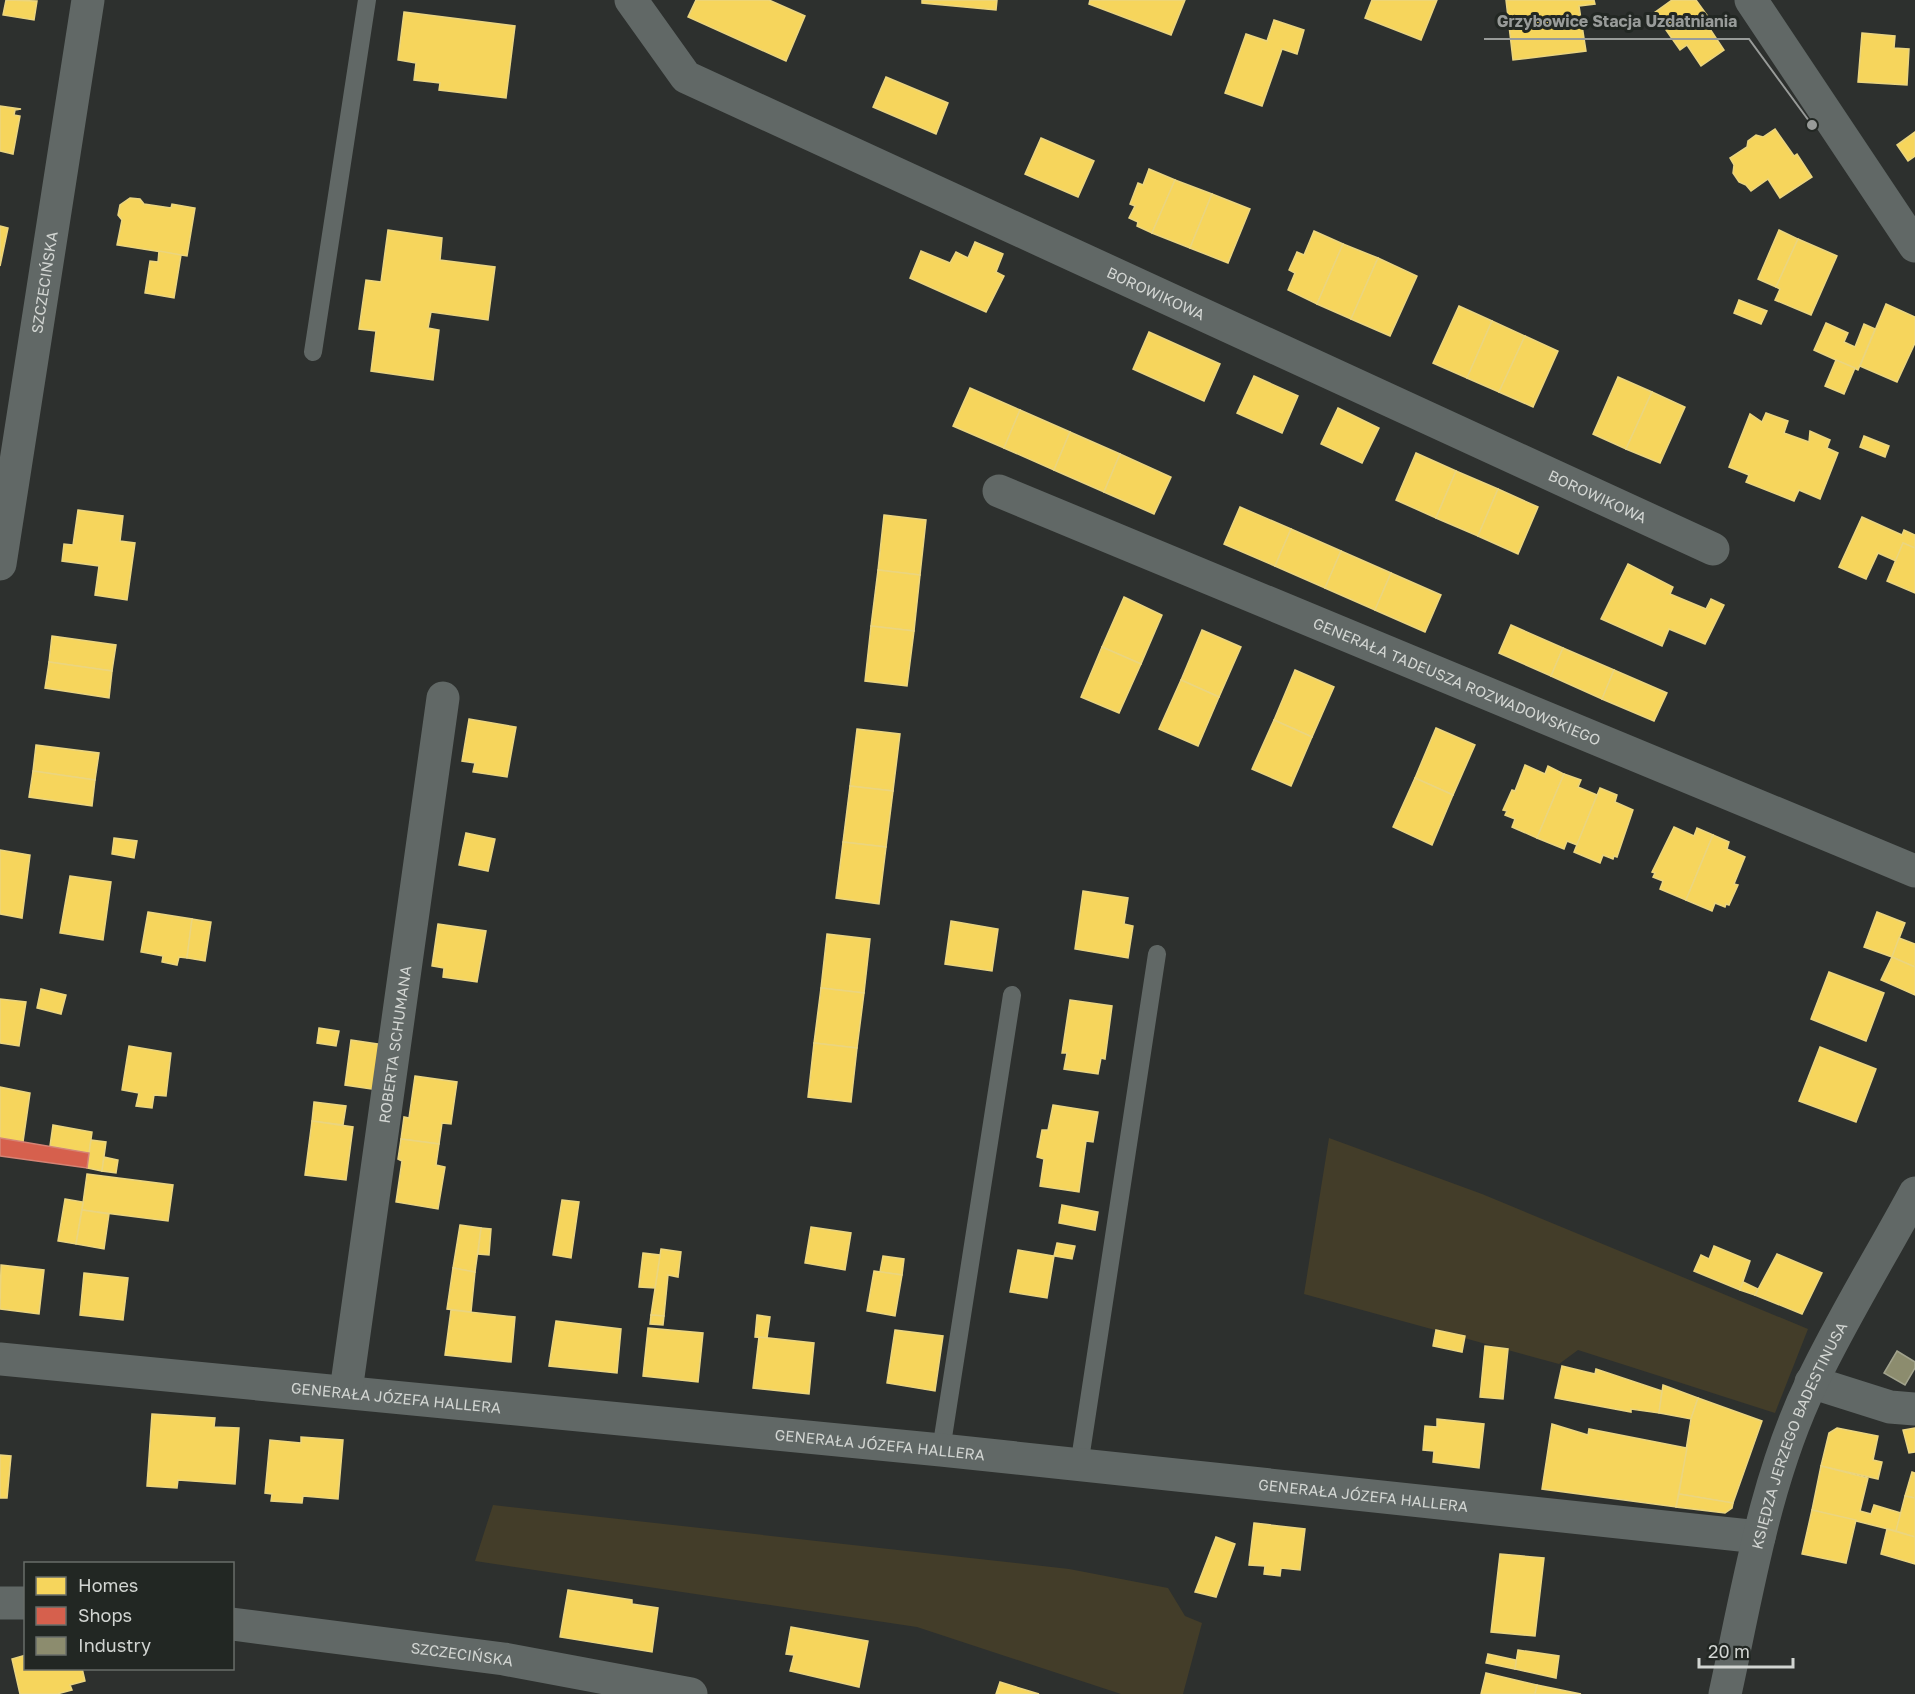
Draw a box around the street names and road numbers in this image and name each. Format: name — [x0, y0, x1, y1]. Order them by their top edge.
street label: SZCZECIŃSKA — [27, 230, 61, 335]
street label: BOROWIKOWA — [1104, 263, 1208, 323]
street label: BOROWIKOWA — [1546, 466, 1650, 526]
street label: GENERAŁA TADEUSZA ROZWADOWSKIEGO — [1311, 613, 1604, 749]
street label: ROBERTA SCHUMANA — [375, 964, 414, 1124]
street label: KSIĘDZA JERZEGO BADESTINUSA — [1747, 1318, 1850, 1551]
street label: GENERAŁA JÓZEFA HALLERA — [290, 1378, 502, 1416]
street label: GENERAŁA JÓZEFA HALLERA — [774, 1425, 986, 1464]
street label: GENERAŁA JÓZEFA HALLERA — [1257, 1475, 1469, 1515]
street label: SZCZECIŃSKA — [410, 1638, 515, 1670]

